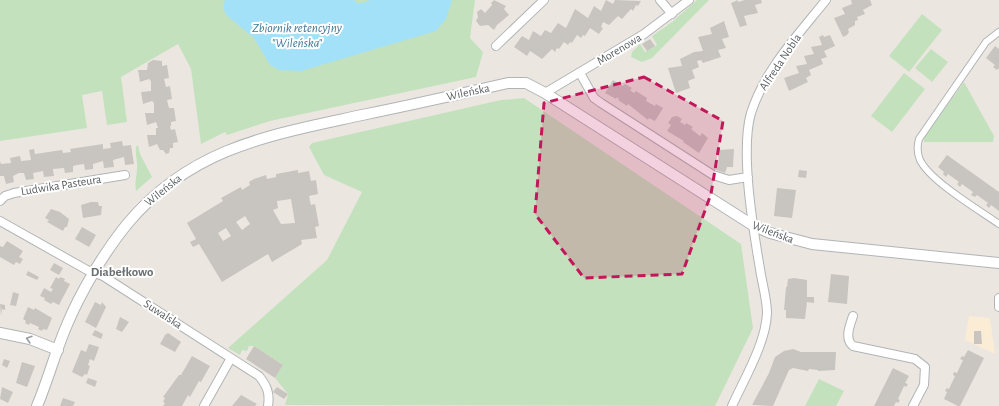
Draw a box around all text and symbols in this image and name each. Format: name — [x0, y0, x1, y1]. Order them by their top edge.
water label: Zbiornik retencyjny "Wileńska" — [252, 22, 342, 50]
street label: Morenowa — [595, 31, 644, 67]
street label: Alfreda Nobla — [757, 31, 803, 92]
street label: Wileńska — [445, 82, 491, 102]
street label: Wileńska — [142, 171, 184, 208]
street label: Ludwika Pasteura — [20, 173, 103, 197]
street label: Wileńska — [751, 219, 796, 246]
district label: Diabełkowo — [91, 266, 154, 279]
street label: Suwalska — [142, 297, 185, 331]
one-way arrow — [26, 335, 33, 344]

